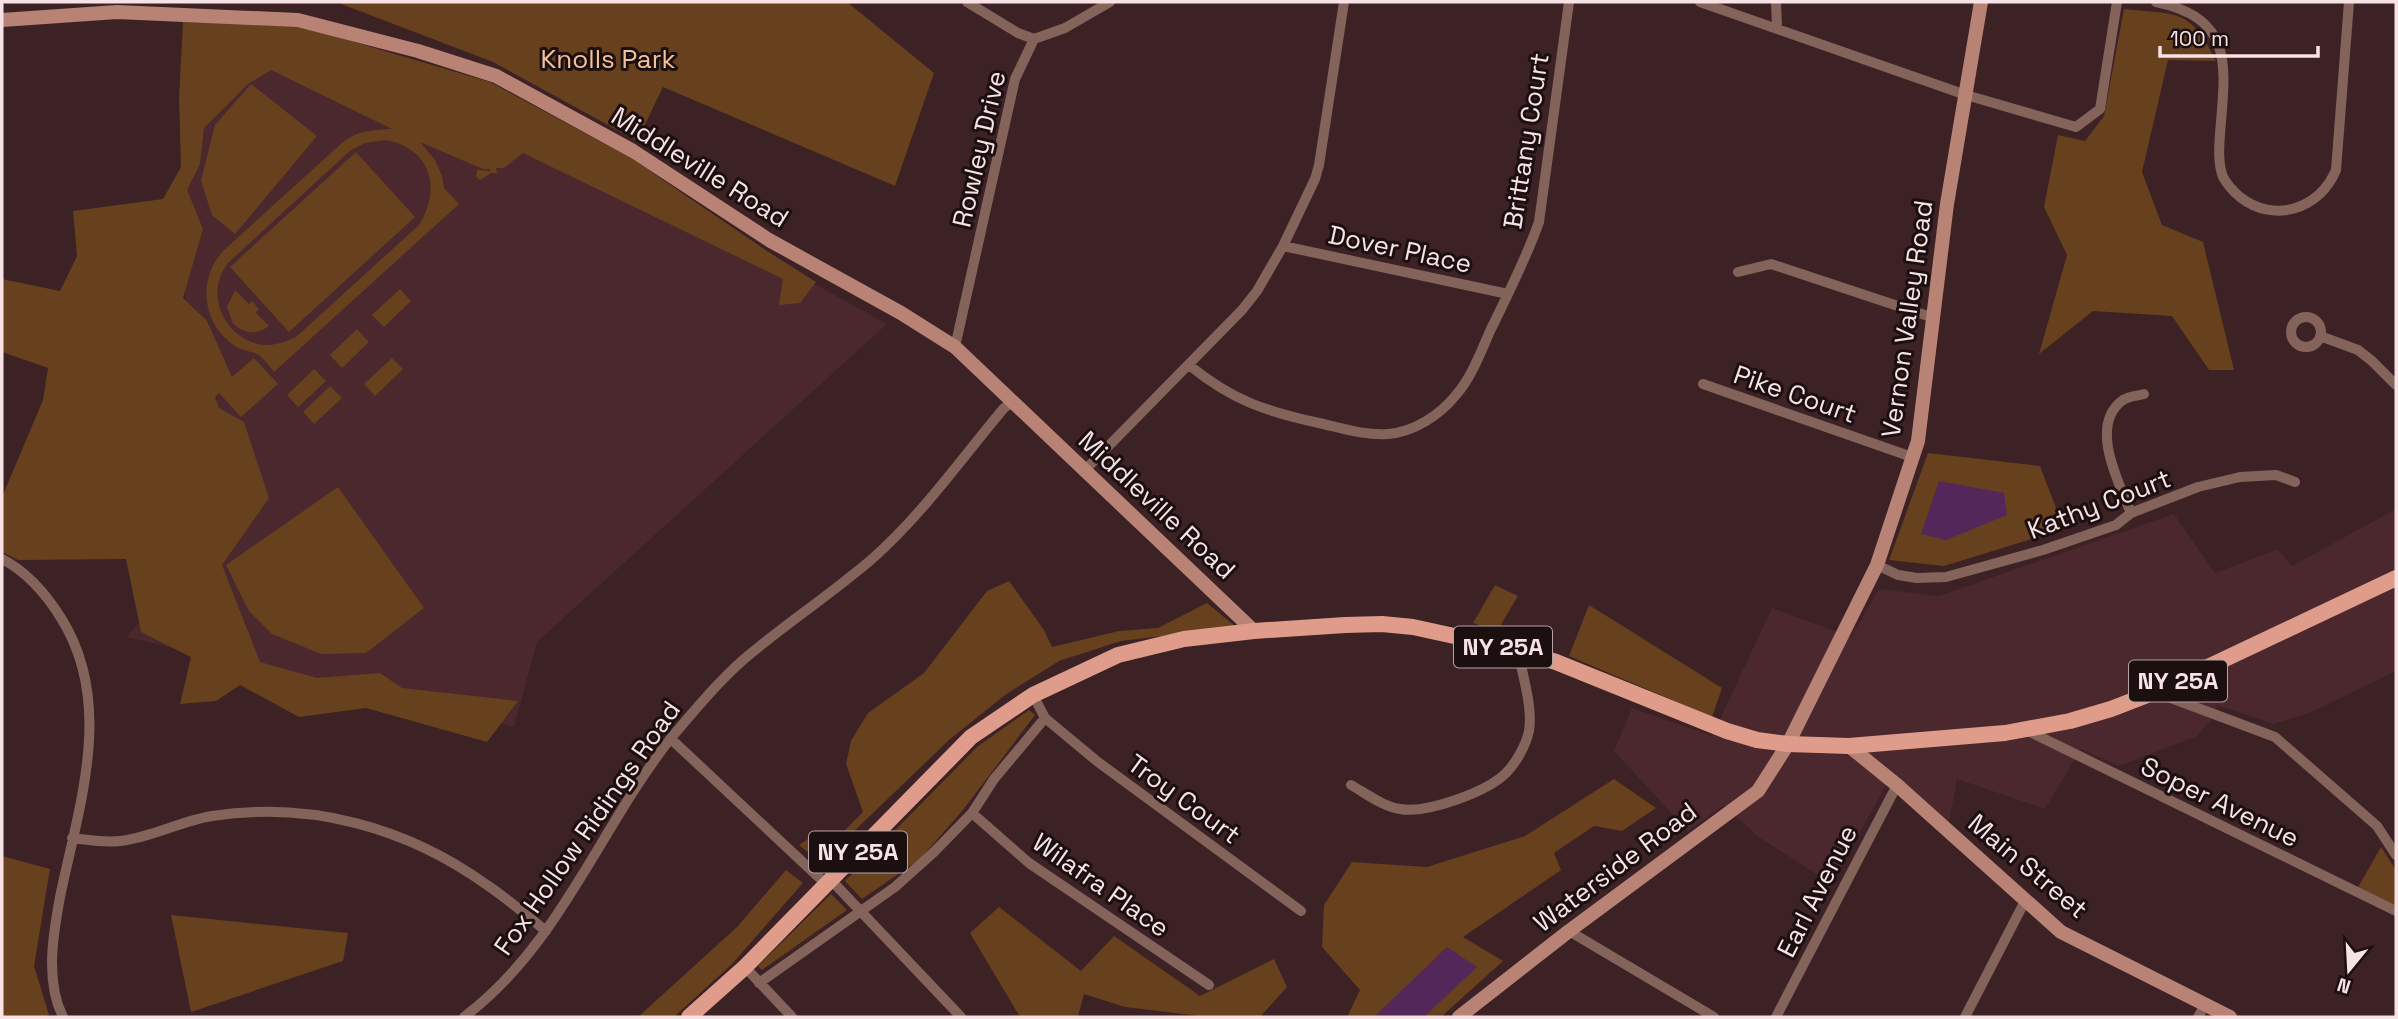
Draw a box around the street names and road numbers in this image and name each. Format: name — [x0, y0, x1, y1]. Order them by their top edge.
street label: Brittany Court — [1495, 51, 1557, 231]
street label: Rowley Drive — [944, 67, 1014, 231]
street label: Middleville Road — [605, 99, 795, 235]
street label: Vernon Valley Road — [1874, 198, 1940, 440]
street label: Dover Place — [1325, 217, 1475, 281]
street label: Pike Court — [1729, 357, 1861, 431]
street label: Middleville Road — [1071, 423, 1243, 587]
street label: Kathy Court — [2023, 461, 2175, 547]
road number: NY 25A — [1454, 626, 1552, 668]
road number: NY 25A — [2129, 660, 2227, 702]
street label: Fox Hollow Ridings Road — [486, 694, 688, 962]
street label: Troy Court — [1121, 747, 1247, 851]
street label: Soper Avenue — [2135, 749, 2305, 855]
street label: Waterside Road — [1527, 795, 1703, 939]
street label: Main Street — [1961, 806, 2095, 926]
street label: Earl Avenue — [1769, 819, 1865, 963]
street label: Wilafra Place — [1026, 825, 1176, 945]
road number: NY 25A — [809, 832, 907, 872]

